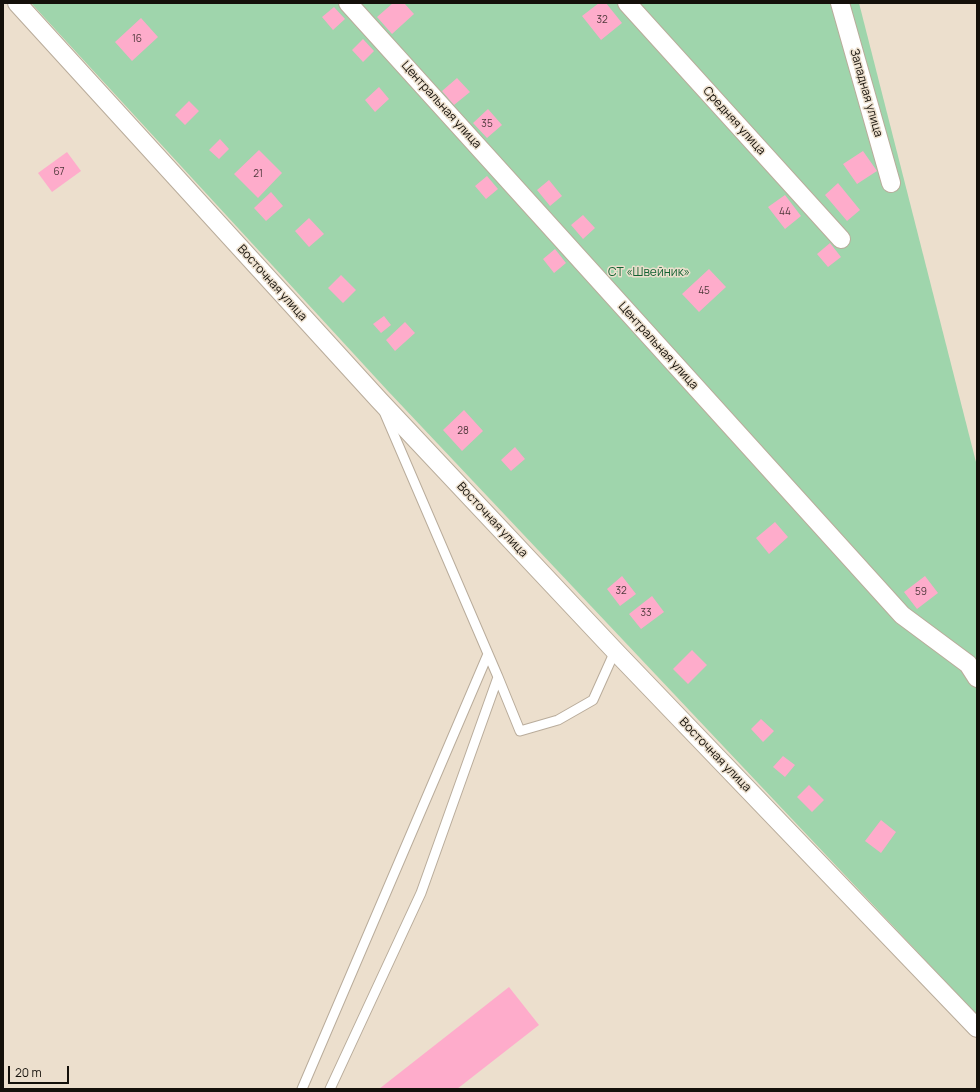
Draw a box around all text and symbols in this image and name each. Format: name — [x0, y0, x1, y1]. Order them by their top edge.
house number: 32 — [596, 14, 608, 26]
house number: 16 — [132, 33, 142, 45]
street label: Западная улица — [847, 47, 885, 139]
street label: Центральная улица — [398, 58, 484, 152]
street label: Средняя улица — [700, 84, 768, 158]
house number: 35 — [481, 118, 493, 130]
house number: 67 — [53, 166, 65, 178]
house number: 21 — [253, 168, 263, 180]
house number: 44 — [779, 206, 791, 218]
street label: Восточная улица — [234, 242, 310, 324]
park label: СТ «Швейник» — [608, 266, 690, 280]
house number: 45 — [698, 285, 710, 297]
street label: Центральная улица — [615, 299, 701, 393]
house number: 28 — [457, 425, 469, 437]
street label: Восточная улица — [454, 480, 530, 560]
house number: 32 — [615, 585, 627, 597]
house number: 59 — [915, 586, 927, 598]
house number: 33 — [640, 607, 652, 619]
street label: Восточная улица — [676, 715, 754, 795]
scale bar — [10, 1058, 71, 1084]
text: 20 m — [15, 1064, 42, 1081]

